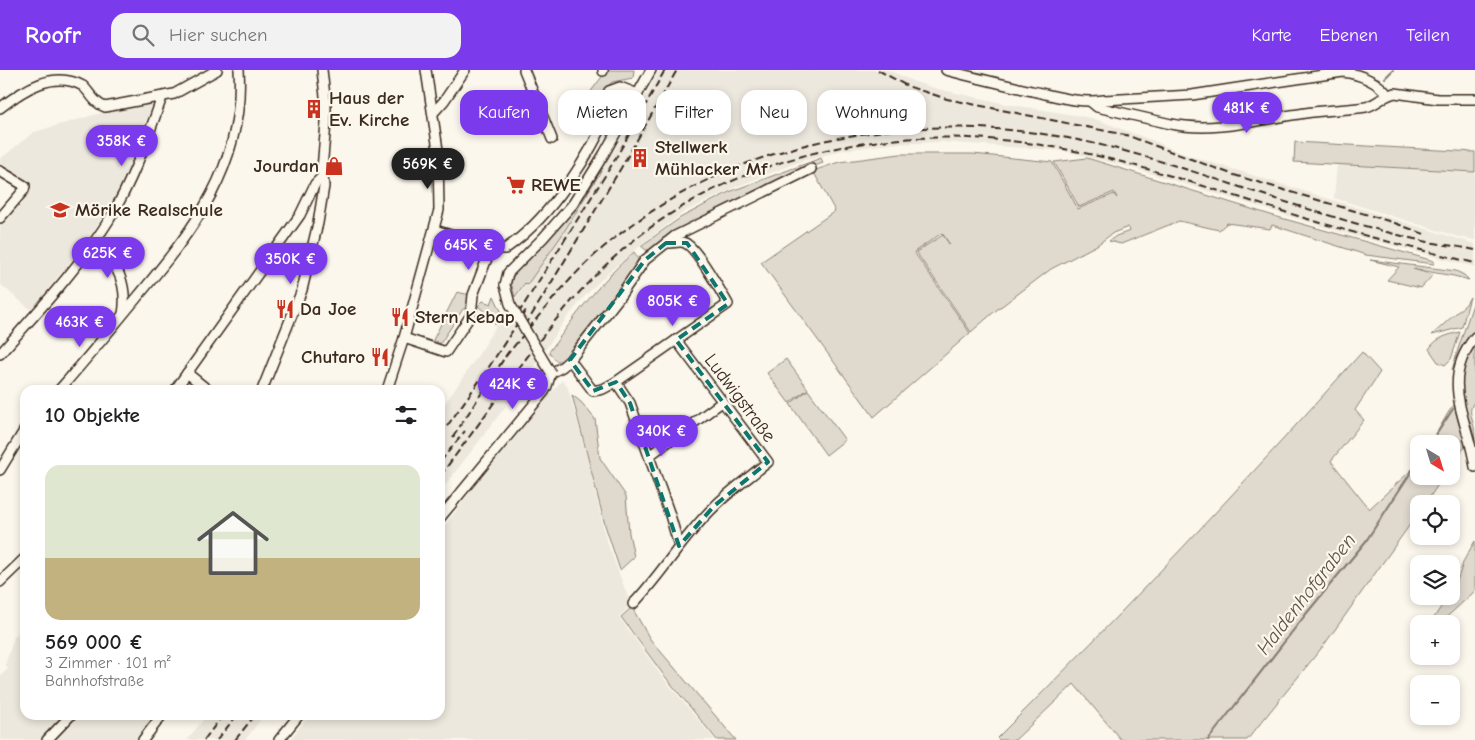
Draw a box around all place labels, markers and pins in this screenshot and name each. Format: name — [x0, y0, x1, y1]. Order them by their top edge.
place label: Haus der Ev. Kirche — [329, 87, 409, 131]
pin: 481K € — [1206, 92, 1288, 134]
building icon: Haus der Ev. Kirche — [303, 98, 325, 120]
pin: 358K € — [81, 124, 163, 167]
place label: Stellwerk Mühlacker Mf — [655, 136, 768, 180]
building icon: Stellwerk Mühlacker Mf — [629, 147, 651, 169]
pin: 569K € — [387, 148, 469, 190]
place label: Jourdan — [253, 155, 319, 177]
shop icon: Jourdan — [323, 155, 345, 177]
supermarket icon: REWE — [505, 174, 527, 196]
place label: REWE — [531, 174, 581, 196]
school or university icon: Mörike Realschule — [49, 199, 71, 221]
place label: Mörike Realschule — [75, 199, 223, 221]
pin: 645K € — [428, 228, 510, 271]
pin: 625K € — [67, 236, 149, 279]
pin: 350K € — [250, 242, 332, 285]
pin: 805K € — [632, 284, 714, 327]
restaurant icon: Da Joe — [274, 298, 296, 320]
place label: Da Joe — [300, 298, 356, 320]
pin: 463K € — [39, 306, 121, 348]
restaurant icon: Stern Kebap — [389, 306, 411, 328]
place label: Stern Kebap — [415, 306, 515, 328]
place label: Chutaro — [301, 346, 365, 368]
restaurant icon: Chutaro — [369, 346, 391, 368]
pin: 424K € — [472, 368, 554, 410]
pin: 340K € — [621, 414, 703, 457]

